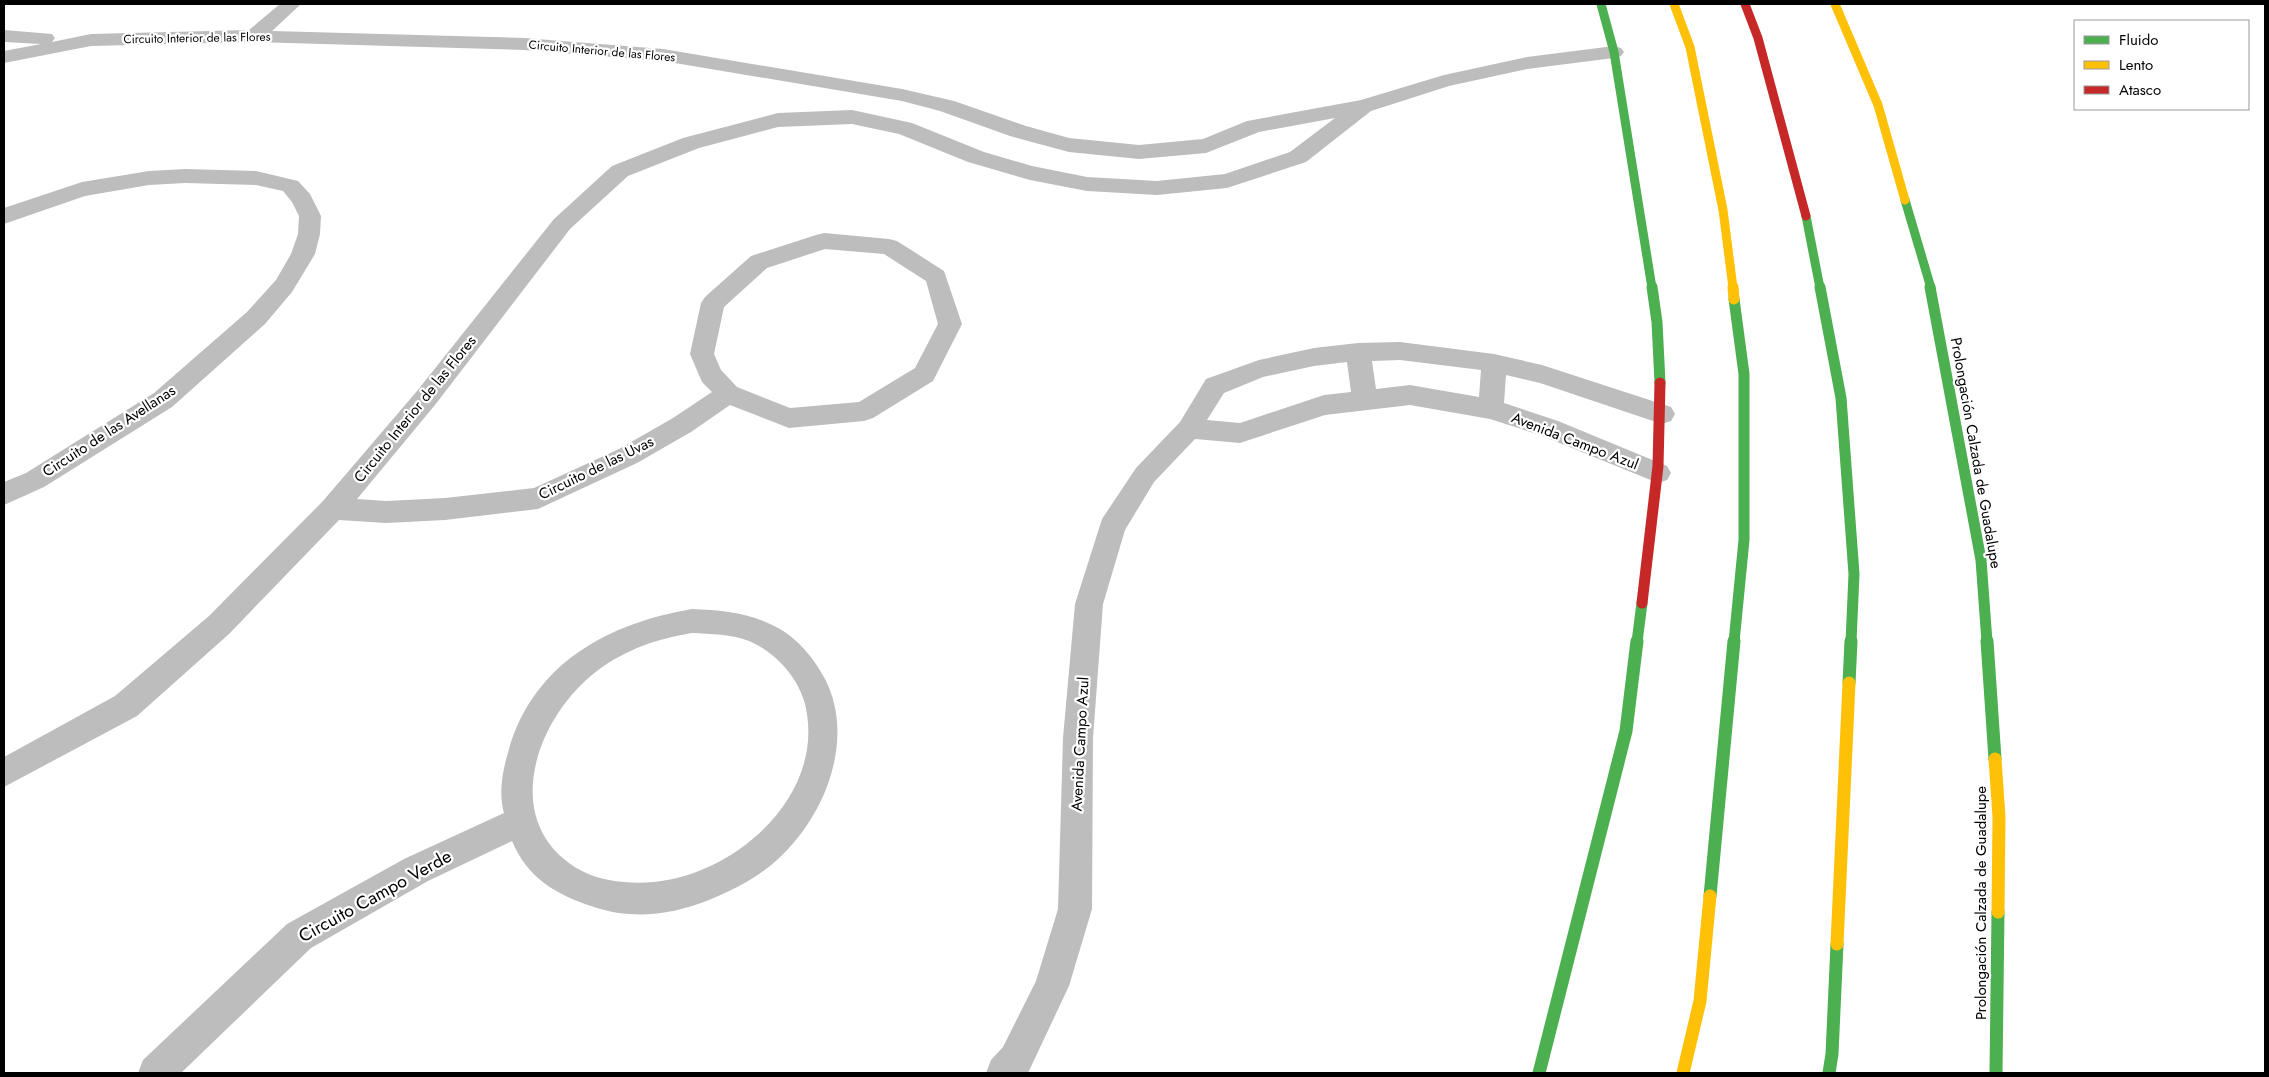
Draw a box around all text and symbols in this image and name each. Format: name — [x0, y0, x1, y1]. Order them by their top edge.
legend — [2074, 20, 2249, 110]
street label: Circuito Interior de las Flores — [123, 28, 271, 48]
text: Fluido — [2119, 29, 2158, 51]
street label: Circuito Interior de las Flores — [528, 36, 676, 66]
text: Lento — [2119, 54, 2153, 76]
text: Atasco — [2119, 79, 2161, 101]
street label: Circuito Interior de las Flores — [349, 331, 481, 487]
street label: Prolongación Calzada de Guadalupe — [1945, 336, 2007, 570]
street label: Circuito de las Avellanas — [38, 380, 180, 482]
street label: Avenida Campo Azul — [1508, 407, 1642, 475]
street label: Circuito de las Uvas — [535, 431, 657, 505]
street label: Avenida Campo Azul — [1065, 676, 1095, 812]
street label: Prolongación Calzada de Guadalupe — [1970, 786, 1992, 1020]
street label: Circuito Campo Verde — [294, 843, 456, 949]

